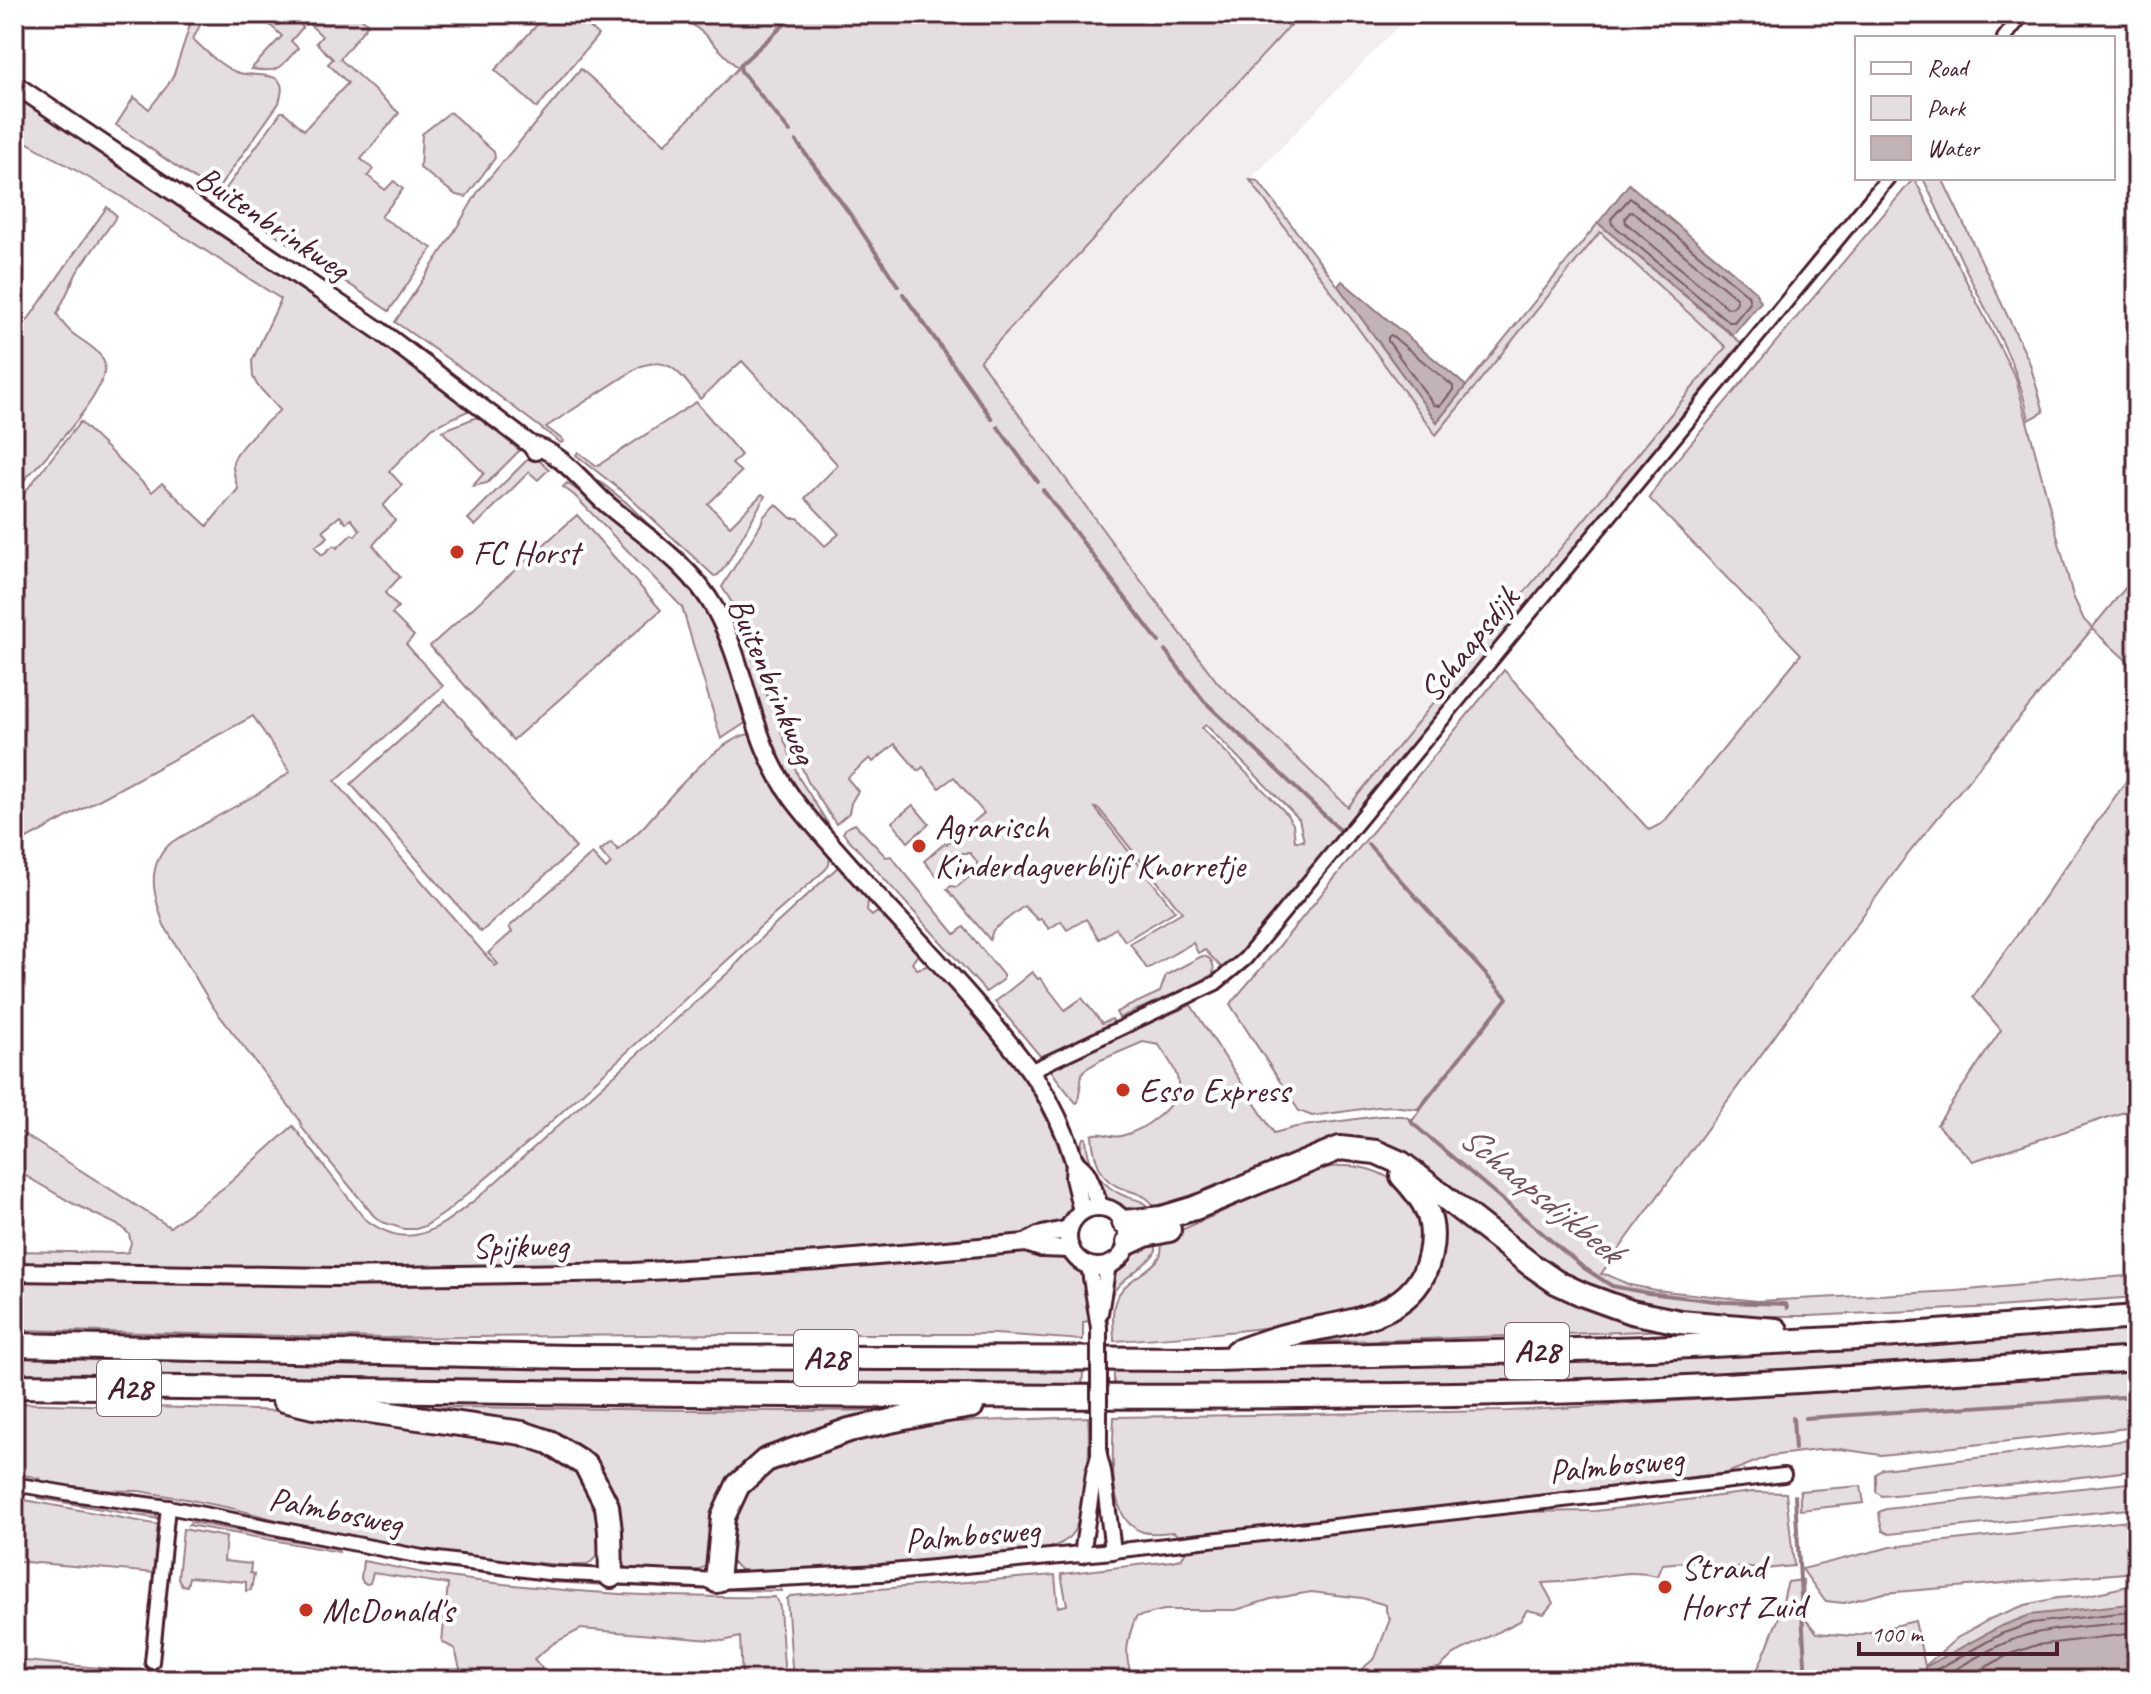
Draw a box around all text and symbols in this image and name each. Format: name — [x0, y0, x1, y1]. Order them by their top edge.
legend — [1855, 36, 2115, 180]
text: Road — [1927, 53, 1971, 83]
text: Park — [1927, 93, 1967, 123]
text: Water — [1927, 133, 1982, 163]
street label: Buitenbrinkweg — [188, 155, 360, 291]
place label: FC Horst — [473, 531, 584, 574]
marker: FC Horst — [448, 543, 466, 561]
street label: Schaapsdijk — [1409, 576, 1529, 710]
street label: Buitenbrinkweg — [718, 591, 828, 772]
place label: Agrarisch Kinderdagverblijf Knorretje — [935, 805, 1247, 887]
marker: Agrarisch Kinderdagverblijf Knorretje — [910, 837, 928, 855]
place label: Esso Express — [1139, 1069, 1293, 1112]
marker: Esso Express — [1114, 1081, 1132, 1099]
water label: Schaapsdijkbeek — [1451, 1114, 1637, 1277]
street label: Spijkweg — [472, 1223, 571, 1268]
road number: A28 — [1505, 1323, 1569, 1379]
road number: A28 — [794, 1330, 858, 1386]
road number: A28 — [97, 1360, 161, 1416]
street label: Palmbosweg — [1547, 1436, 1687, 1493]
street label: Palmbosweg — [266, 1477, 408, 1545]
street label: Palmbosweg — [903, 1507, 1043, 1562]
place label: Strand Horst Zuid — [1681, 1546, 1810, 1628]
marker: Strand Horst Zuid — [1656, 1578, 1674, 1596]
place label: McDonald's — [322, 1589, 457, 1632]
marker: McDonald's — [297, 1601, 315, 1619]
scale bar — [1859, 1606, 2057, 1656]
text: 100 m — [1871, 1619, 1925, 1649]

